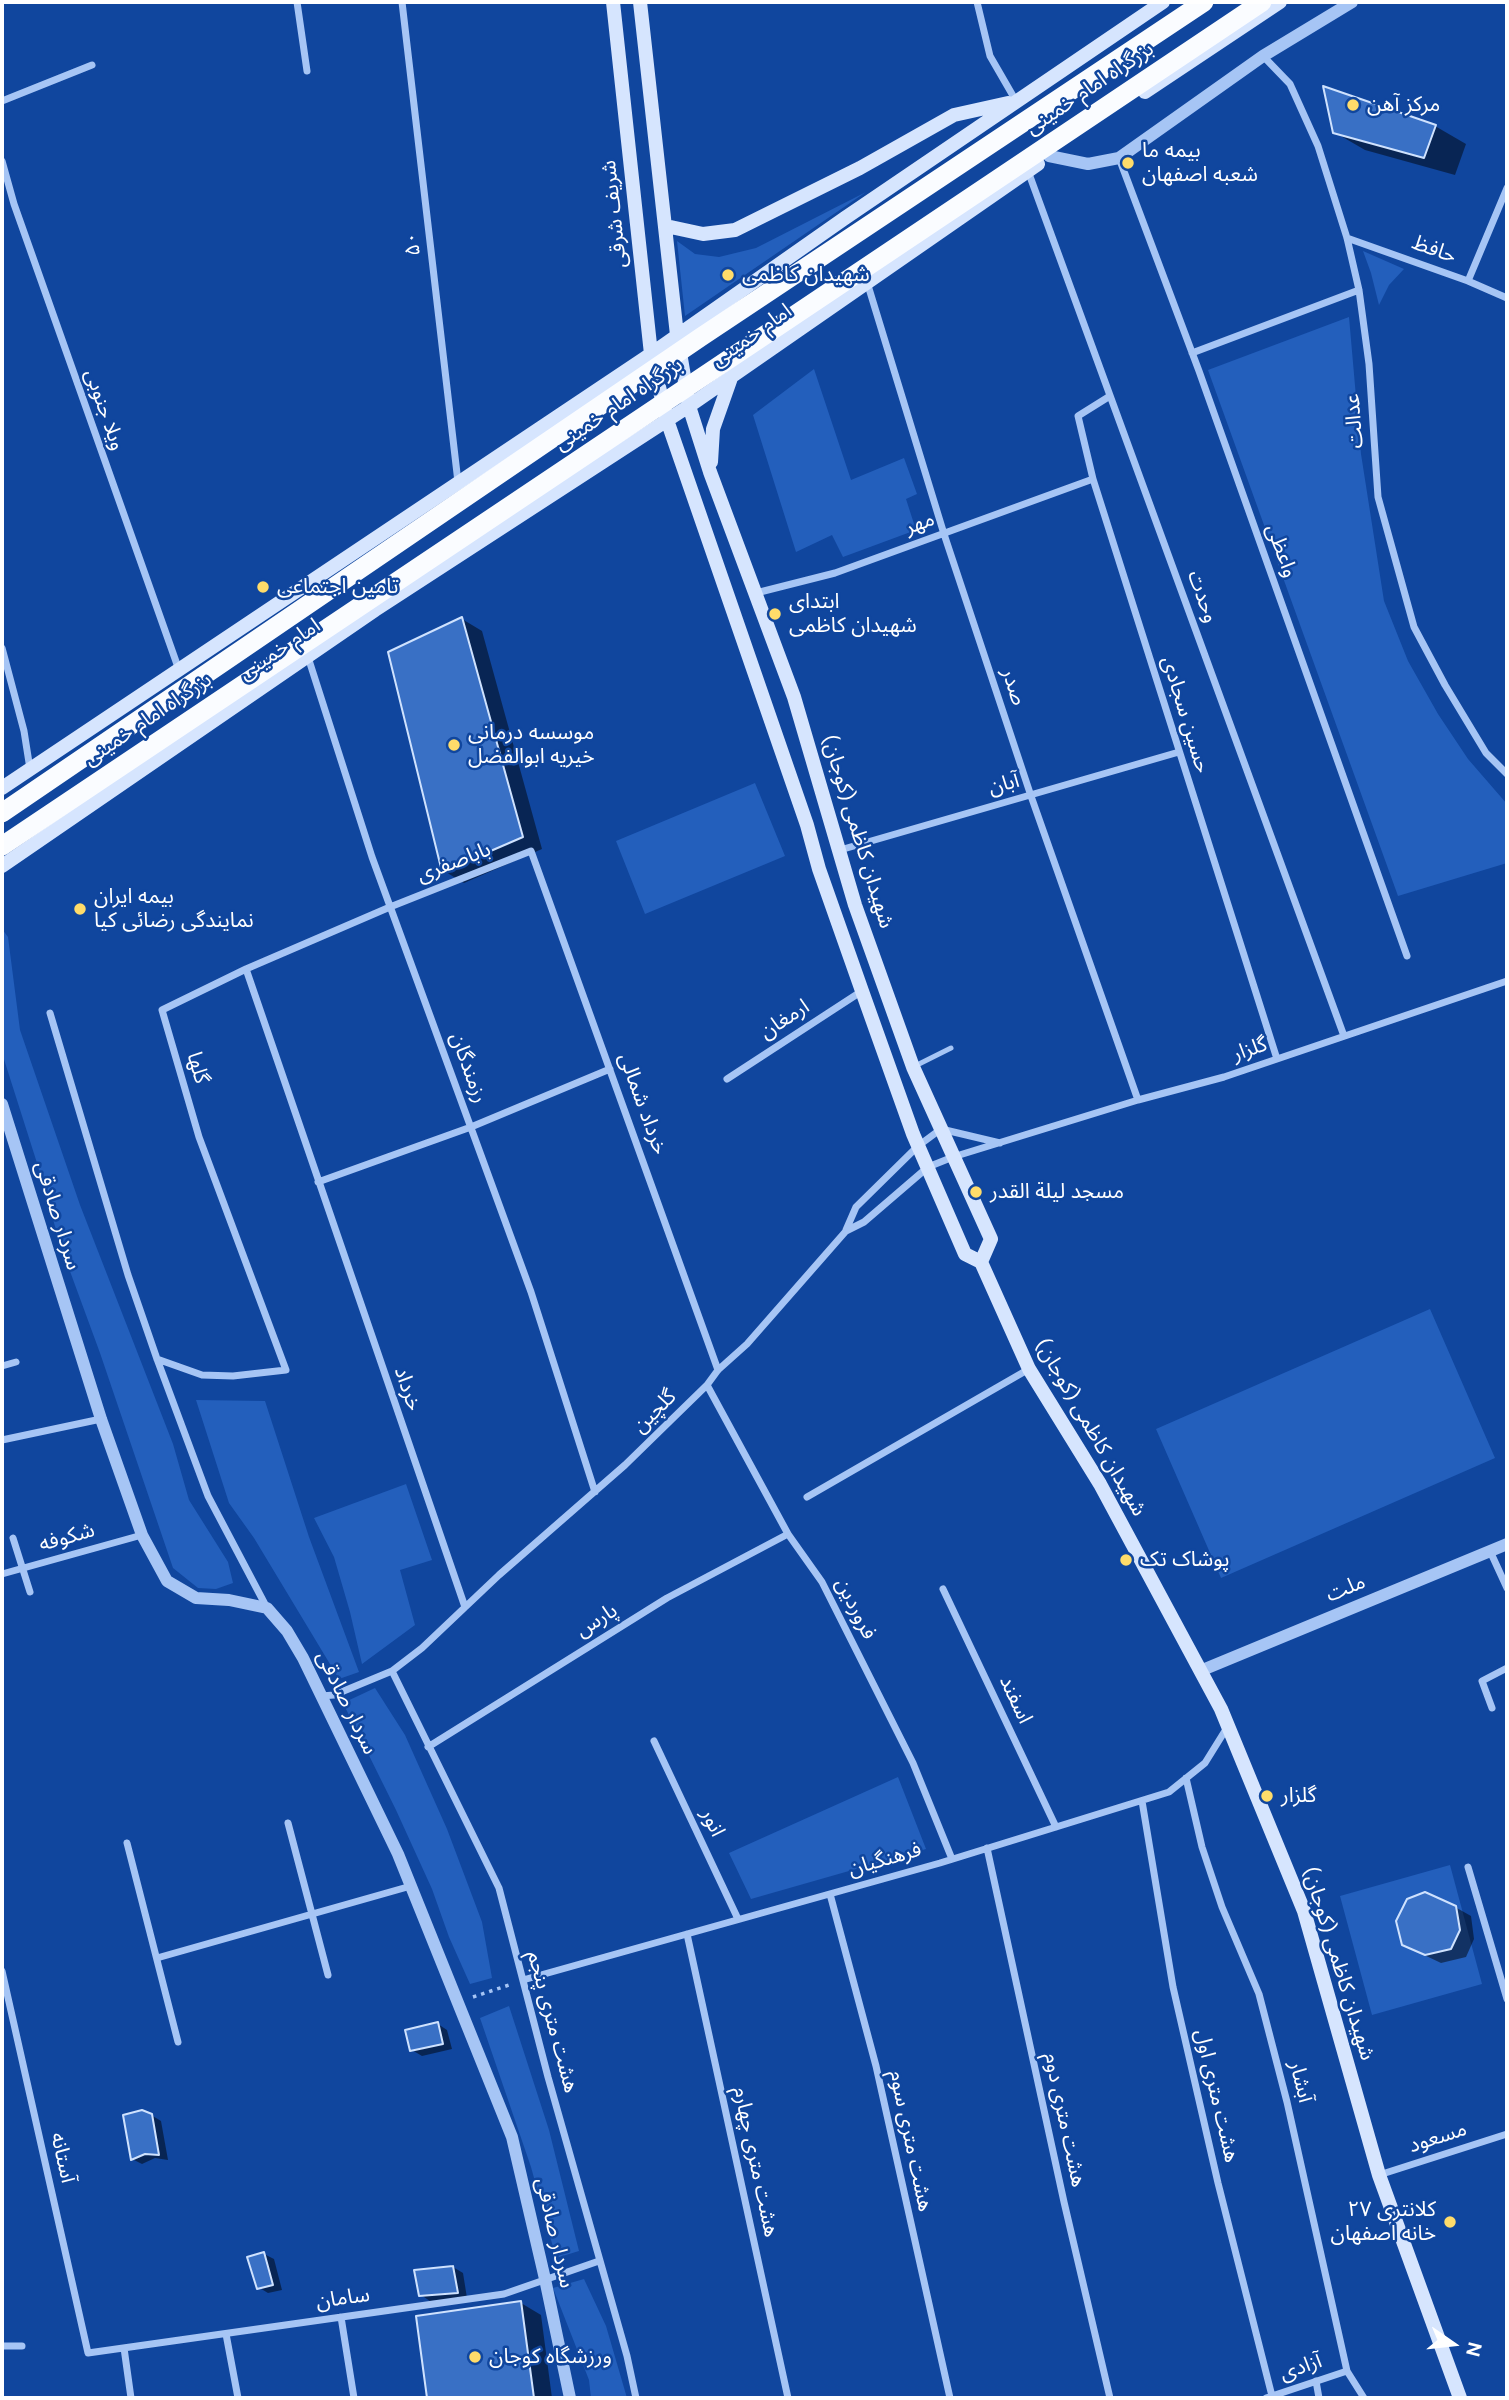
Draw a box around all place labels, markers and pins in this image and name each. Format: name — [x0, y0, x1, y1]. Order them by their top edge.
place label: مرکز آهن — [1367, 92, 1440, 118]
marker: مرکز آهن — [1345, 97, 1361, 113]
place label: بیمه ما شعبه اصفهان — [1142, 138, 1258, 188]
marker: بیمه ما شعبه اصفهان — [1120, 155, 1136, 171]
place label: شهیدان کاظمی — [742, 262, 870, 288]
marker: شهیدان کاظمی — [720, 267, 736, 283]
place label: تامین اجتماعی — [277, 574, 399, 600]
marker: تامین اجتماعی — [255, 579, 271, 595]
place label: ابتدای شهیدان کاظمی — [789, 589, 917, 639]
marker: ابتدای شهیدان کاظمی — [767, 606, 783, 622]
place label: موسسه درمانی خیریه ابوالفضل — [468, 720, 595, 770]
marker: موسسه درمانی خیریه ابوالفضل — [446, 737, 462, 753]
place label: بیمه ایران نمایندگی رضائی کيا — [94, 884, 254, 934]
marker: بیمه ایران نمایندگی رضائی کيا — [72, 901, 88, 917]
place label: مسجد لیلة القدر — [990, 1179, 1124, 1205]
marker: مسجد لیلة القدر — [968, 1184, 984, 1200]
place label: پوشاک تک — [1140, 1547, 1230, 1573]
marker: پوشاک تک — [1118, 1552, 1134, 1568]
place label: گلزار — [1281, 1783, 1316, 1809]
marker: گلزار — [1259, 1788, 1275, 1804]
place label: کلانتری ۲۷ خانه اصفهان — [1331, 2197, 1436, 2247]
marker: کلانتری ۲۷ خانه اصفهان — [1442, 2214, 1458, 2230]
place label: ورزشگاه کوجان — [489, 2344, 612, 2370]
marker: ورزشگاه کوجان — [467, 2349, 483, 2365]

